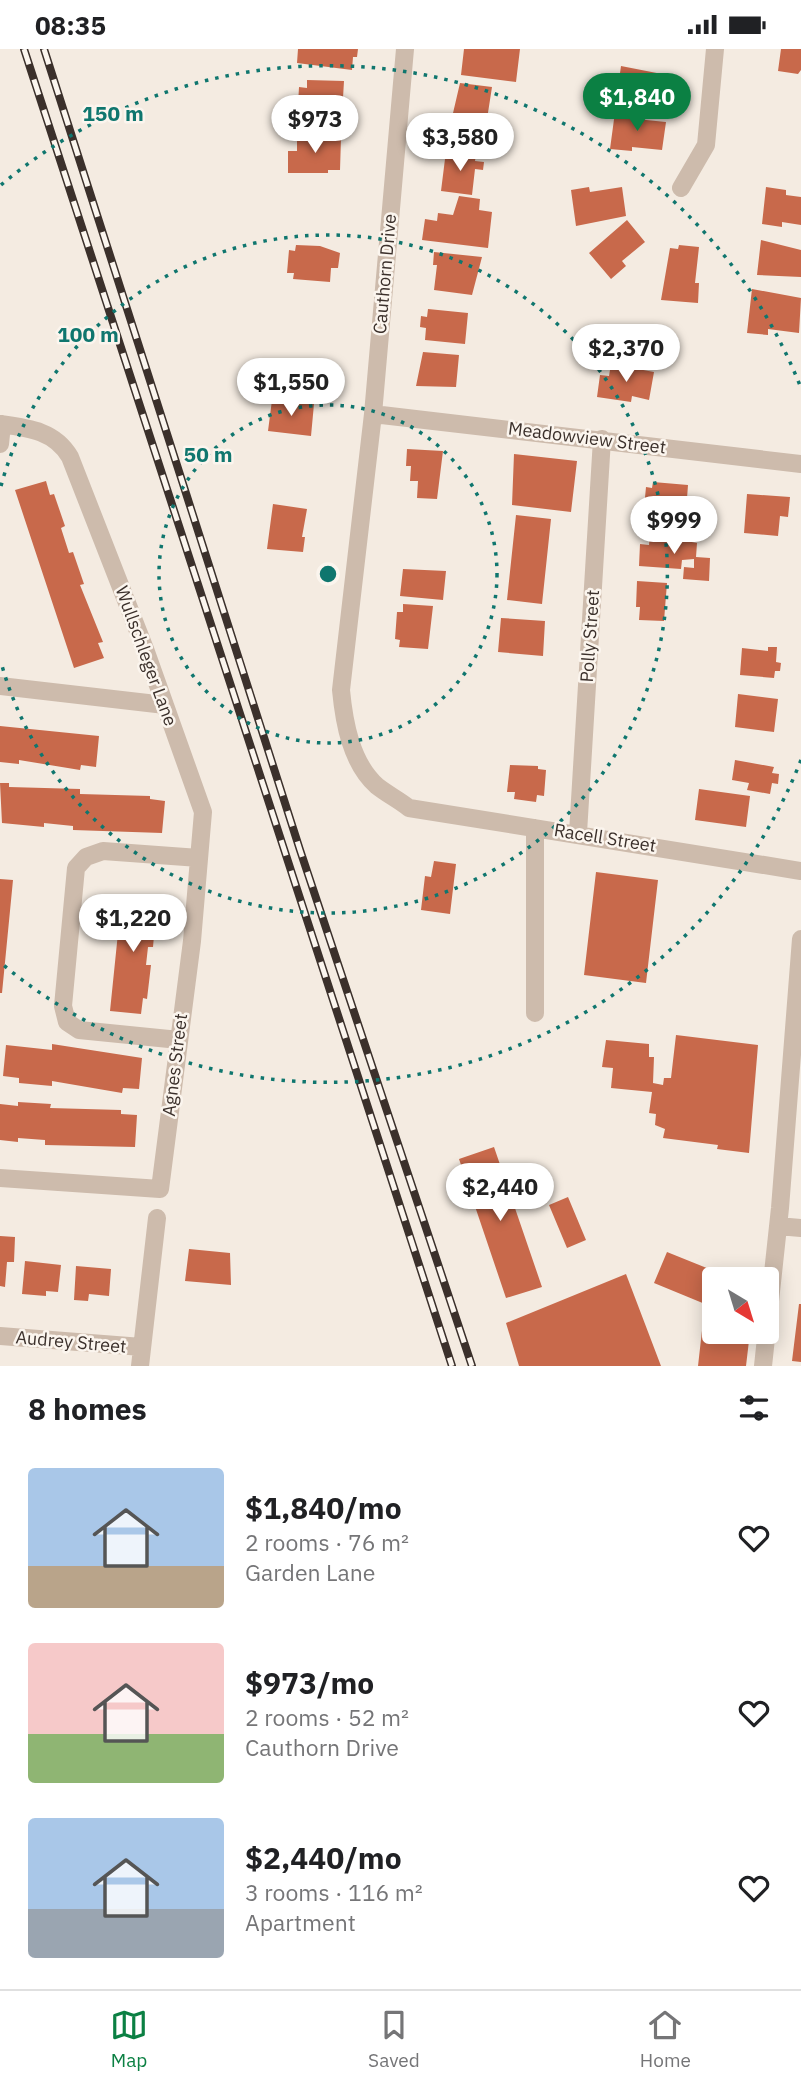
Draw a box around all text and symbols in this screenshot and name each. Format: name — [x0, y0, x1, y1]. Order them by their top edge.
text: 08:35 — [35, 8, 106, 42]
pin: $1,840 — [580, 73, 694, 133]
text: $1,840 — [599, 81, 675, 111]
pin: $973 — [274, 95, 356, 155]
text: 150 m — [82, 99, 144, 127]
text: $973 — [287, 103, 343, 133]
pin: $3,580 — [403, 113, 517, 173]
text: $3,580 — [422, 121, 498, 151]
street label: Cauthorn Drive — [368, 213, 401, 335]
text: 100 m — [57, 320, 119, 348]
pin: $2,370 — [569, 325, 683, 384]
text: $2,370 — [588, 332, 664, 362]
pin: $1,550 — [234, 359, 348, 418]
text: $1,550 — [253, 366, 329, 396]
street label: Meadowview Street — [507, 416, 667, 459]
text: 50 m — [184, 440, 232, 468]
pin: $999 — [633, 497, 715, 556]
text: $999 — [646, 504, 702, 534]
centre of rings — [316, 562, 340, 586]
street label: Wullschleger Lane — [110, 583, 183, 729]
street label: Polly Street — [575, 589, 604, 683]
street label: Racell Street — [552, 818, 658, 857]
pin: $1,220 — [76, 895, 190, 954]
text: $1,220 — [95, 902, 171, 932]
street label: Agnes Street — [157, 1012, 192, 1118]
pin: $2,440 — [443, 1163, 557, 1223]
text: $2,440 — [462, 1171, 538, 1201]
north arrow — [702, 1267, 779, 1344]
map controls — [702, 1267, 779, 1344]
street label: Audrey Street — [15, 1325, 127, 1358]
text: 8 homes — [28, 1389, 147, 1428]
icon: filters — [735, 1389, 773, 1427]
text: $1,840/mo — [245, 1488, 402, 1527]
icon: home — [84, 1496, 168, 1580]
icon: heart — [735, 1519, 773, 1557]
text: 2 rooms · 76 m² — [245, 1527, 409, 1557]
text: Garden Lane — [245, 1557, 376, 1587]
text: $973/mo — [245, 1663, 374, 1702]
icon: home — [84, 1671, 168, 1755]
icon: heart — [735, 1694, 773, 1732]
text: 2 rooms · 52 m² — [245, 1702, 409, 1732]
text: Cauthorn Drive — [245, 1732, 399, 1762]
text: $2,440/mo — [245, 1838, 402, 1877]
icon: home — [84, 1846, 168, 1930]
icon: heart — [735, 1869, 773, 1907]
text: 3 rooms · 116 m² — [245, 1877, 423, 1907]
text: Apartment — [245, 1907, 356, 1937]
tab: Map — [110, 2006, 148, 2072]
tab: Saved — [368, 2006, 420, 2072]
tab: Home — [640, 2006, 691, 2072]

